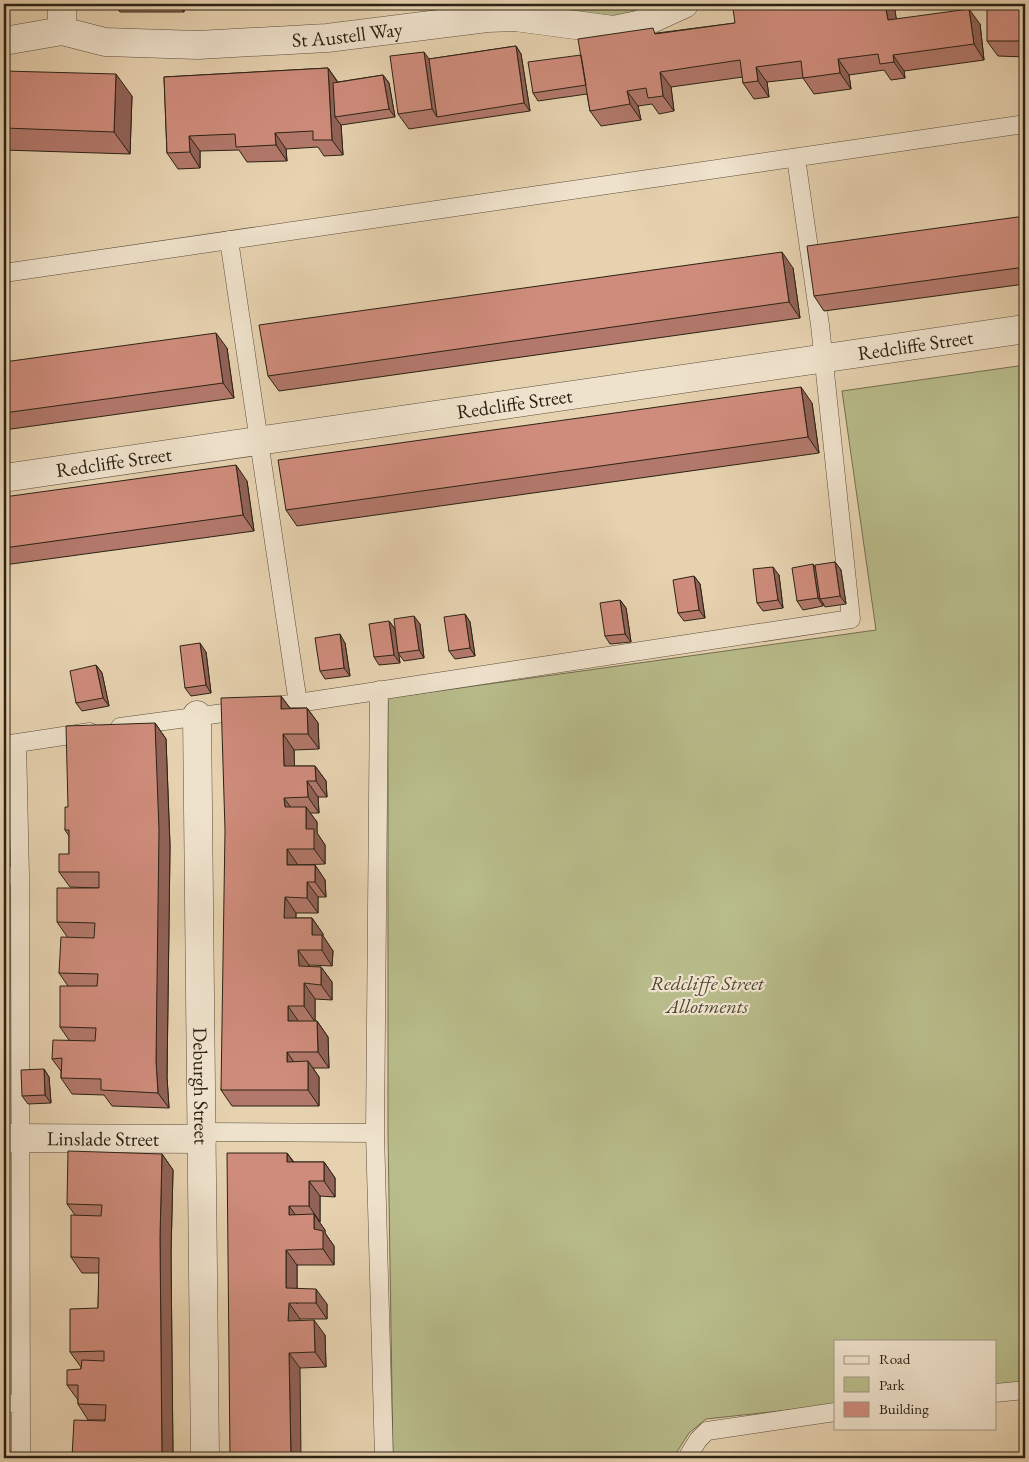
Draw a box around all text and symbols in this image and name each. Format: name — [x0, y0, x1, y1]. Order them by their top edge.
street label: St Austell Way — [291, 16, 404, 53]
street label: Redcliffe Street — [856, 324, 976, 366]
street label: Redcliffe Street — [455, 382, 575, 425]
street label: Redcliffe Street — [54, 441, 174, 483]
park label: Redcliffe Street Allotments — [650, 970, 765, 1019]
street label: Deburgh Street — [187, 1027, 215, 1146]
street label: Linslade Street — [47, 1125, 160, 1152]
legend — [834, 1340, 996, 1430]
text: Road — [879, 1349, 911, 1368]
text: Park — [879, 1375, 906, 1394]
text: Building — [879, 1399, 929, 1418]

